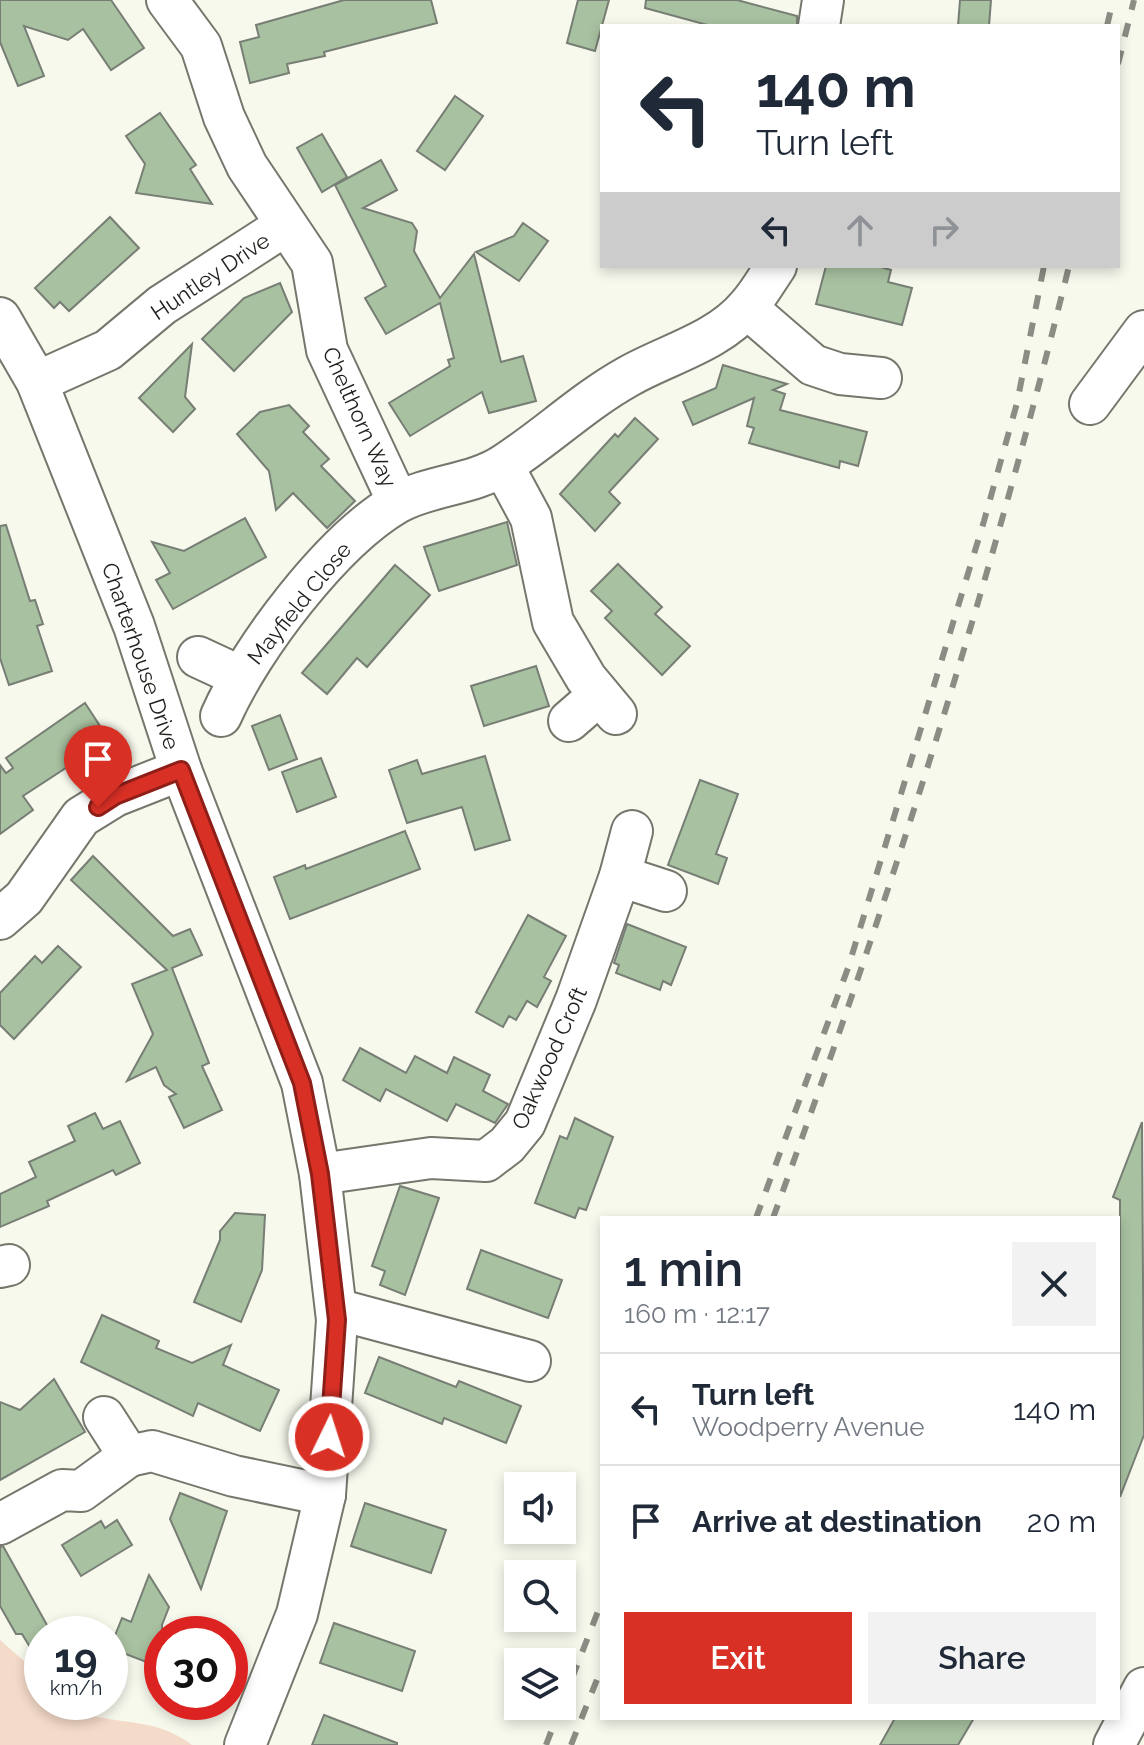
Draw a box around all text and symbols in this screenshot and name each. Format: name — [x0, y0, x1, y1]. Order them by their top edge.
text: 140 m — [756, 54, 916, 120]
icon: left — [624, 56, 728, 160]
text: Turn left — [756, 121, 894, 163]
icon: left — [754, 208, 798, 252]
icon: ahead — [838, 208, 882, 252]
icon: right — [922, 208, 966, 252]
street label: Huntley Drive — [146, 227, 274, 325]
street label: Chelthorn Way — [317, 343, 403, 491]
street label: Mayfield Close — [242, 537, 356, 669]
street label: Charterhouse Drive — [97, 559, 185, 753]
pin — [64, 725, 132, 807]
icon: arrive — [76, 737, 120, 781]
street label: Oakwood Croft — [506, 982, 592, 1133]
text: 1 min — [624, 1241, 743, 1297]
button: close — [1012, 1242, 1096, 1326]
text: 160 m · 12:17 — [624, 1299, 770, 1329]
text: Turn left — [692, 1377, 814, 1412]
icon: left — [624, 1387, 668, 1431]
text: 140 m — [1013, 1392, 1096, 1427]
position arrow — [287, 1395, 371, 1479]
text: Woodperry Avenue — [692, 1412, 925, 1442]
map controls — [504, 1472, 576, 1720]
button: sound — [504, 1472, 576, 1544]
icon: arrive — [624, 1499, 668, 1543]
text: Arrive at destination — [692, 1504, 982, 1539]
text: 20 m — [1027, 1504, 1096, 1539]
button: search — [504, 1560, 576, 1632]
button: Exit — [624, 1612, 852, 1704]
button: Share — [868, 1612, 1096, 1704]
speed limit sign: 30 — [144, 1616, 248, 1720]
text: 19 — [54, 1634, 98, 1681]
button: layers — [504, 1648, 576, 1720]
text: km/h — [50, 1676, 102, 1700]

